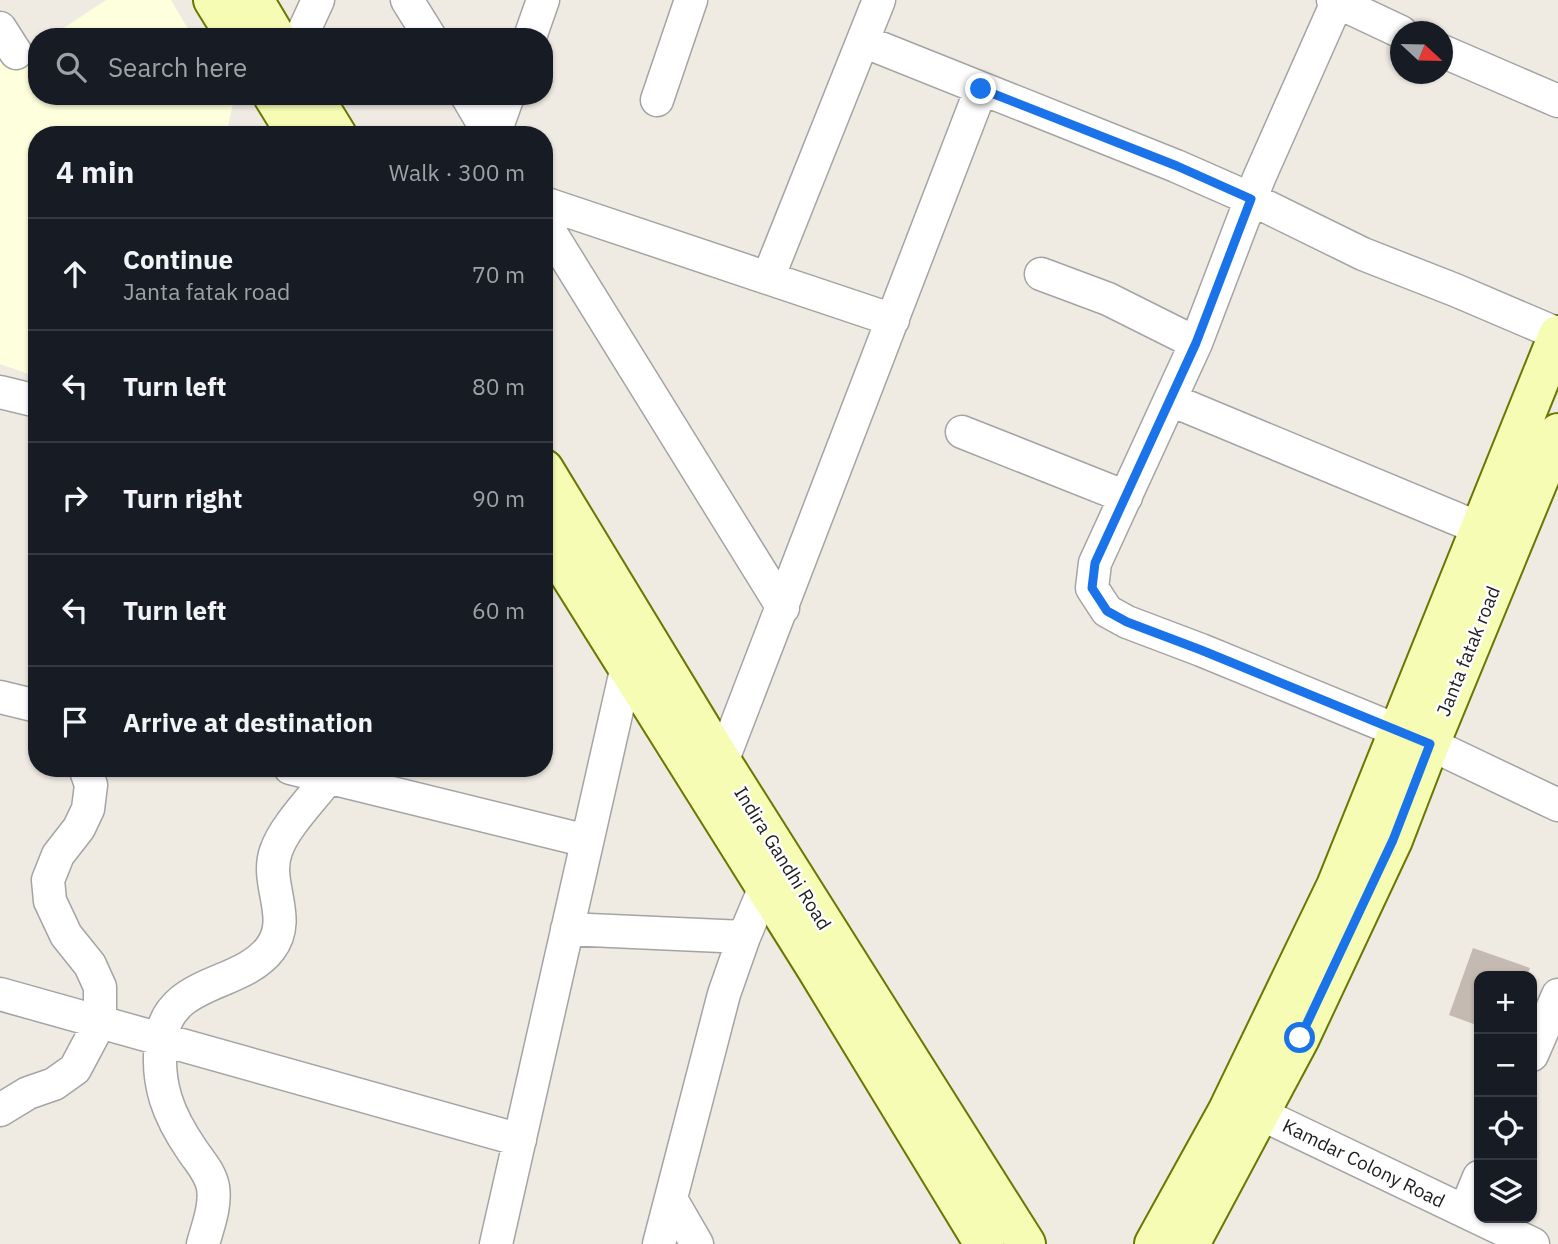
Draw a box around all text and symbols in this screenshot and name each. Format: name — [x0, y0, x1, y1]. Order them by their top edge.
north arrow — [1390, 21, 1453, 84]
search box — [28, 28, 553, 105]
icon: search — [52, 48, 90, 86]
text: Search here — [108, 50, 247, 84]
route end — [965, 73, 996, 104]
text: 4 min — [56, 152, 134, 191]
text: Walk · 300 m — [389, 157, 525, 187]
text: Continue — [123, 242, 233, 276]
icon: ahead — [56, 255, 94, 293]
text: 70 m — [472, 259, 525, 289]
text: Janta fatak road — [123, 276, 290, 306]
icon: left — [56, 367, 94, 405]
text: Turn left — [123, 369, 226, 403]
text: 80 m — [472, 371, 525, 401]
icon: right — [56, 479, 94, 517]
text: Turn right — [123, 481, 242, 515]
text: 90 m — [472, 483, 525, 513]
street label: Janta fatak road — [1431, 582, 1505, 720]
icon: left — [56, 591, 94, 629]
text: Turn left — [123, 593, 226, 627]
text: 60 m — [472, 595, 525, 625]
icon: arrive — [56, 703, 94, 741]
text: Arrive at destination — [123, 705, 373, 739]
street label: Indira Gandhi Road — [729, 782, 837, 934]
map controls — [1474, 971, 1537, 1223]
button: + — [1474, 971, 1537, 1034]
route start — [1284, 1022, 1315, 1053]
button: − — [1474, 1034, 1537, 1097]
button: locate — [1474, 1097, 1537, 1160]
street label: Kamdar Colony Road — [1279, 1113, 1449, 1213]
button: layers — [1474, 1160, 1537, 1223]

